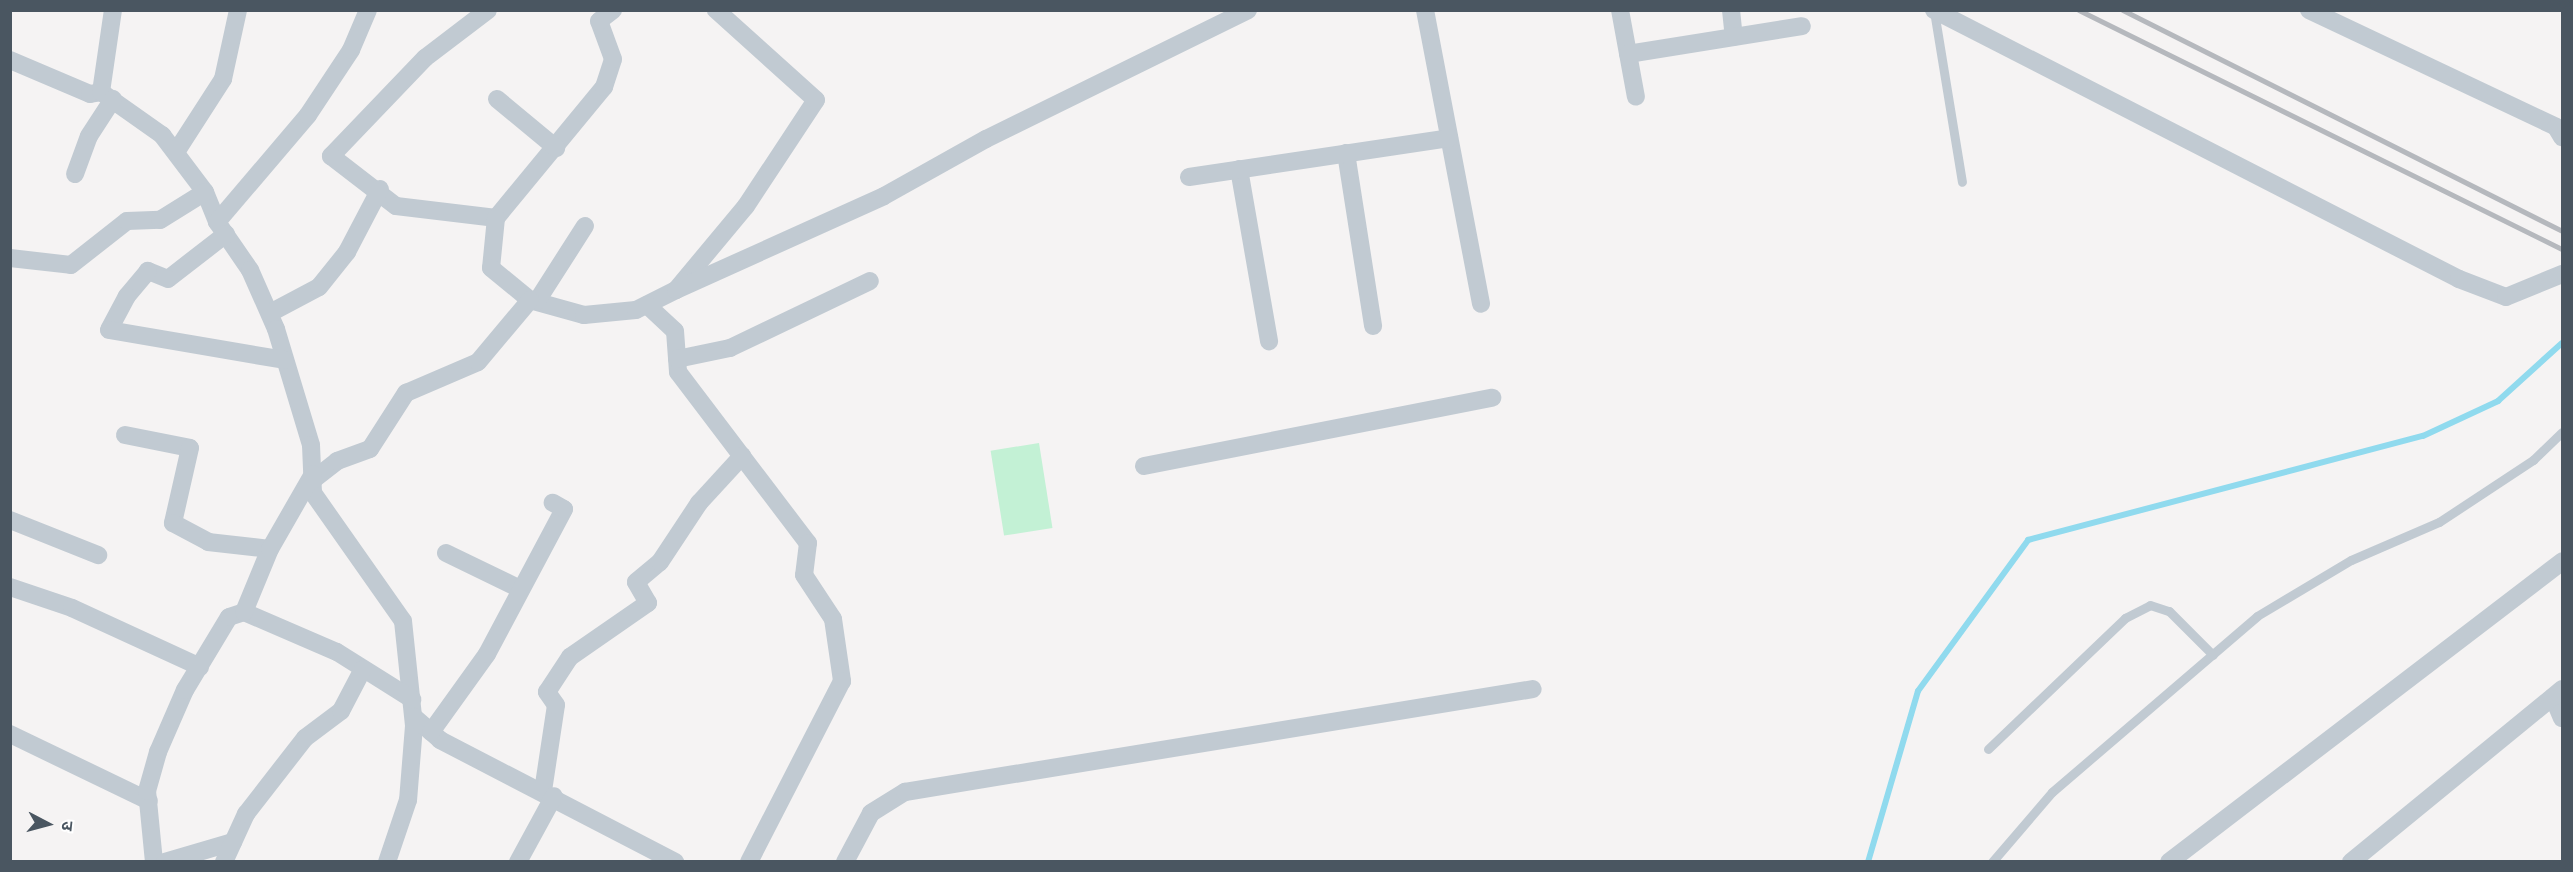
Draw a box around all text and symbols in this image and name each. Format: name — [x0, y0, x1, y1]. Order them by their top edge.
north arrow — [18, 794, 78, 854]
text: उ — [55, 820, 76, 832]

